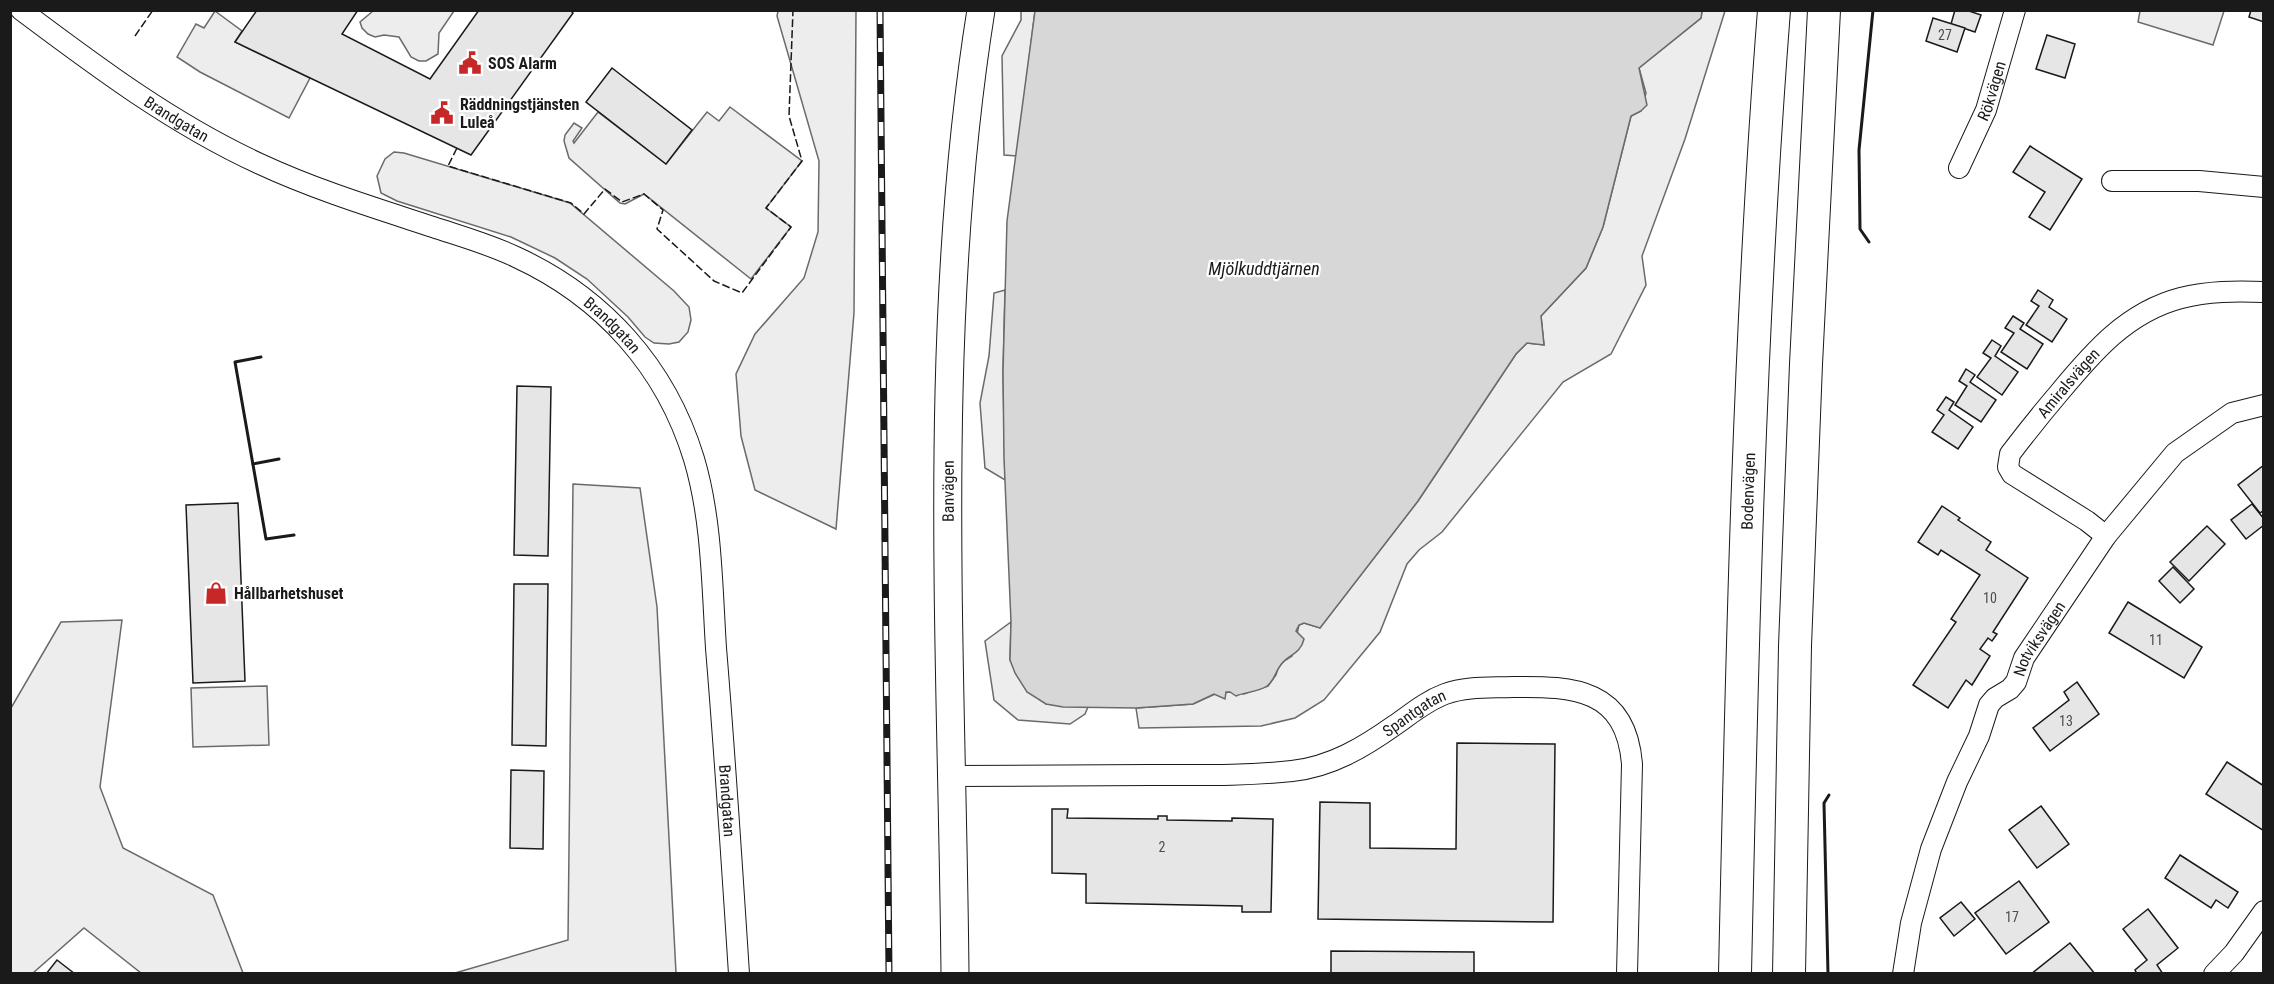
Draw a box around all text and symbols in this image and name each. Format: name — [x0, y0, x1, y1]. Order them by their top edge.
house number: 27 — [1938, 27, 1952, 43]
public building icon: SOS Alarm — [457, 50, 483, 76]
place label: SOS Alarm — [488, 54, 557, 73]
street label: Rökvägen — [1973, 59, 2009, 124]
street label: Brandgatan — [141, 92, 212, 146]
place label: Räddningstjänsten Luleå — [460, 95, 579, 132]
public building icon: Räddningstjänsten Luleå — [429, 100, 455, 126]
water label: Mjölkuddtjärnen — [1208, 258, 1320, 279]
street label: Brandgatan — [580, 292, 645, 357]
street label: Amiralsvägen — [2033, 344, 2103, 421]
street label: Bodenvägen — [1737, 452, 1759, 530]
street label: Banvägen — [938, 460, 957, 522]
shop icon: Hållbarhetshuset — [203, 580, 229, 606]
place label: Hållbarhetshuset — [234, 584, 344, 603]
house number: 10 — [1983, 590, 1997, 606]
street label: Notviksvägen — [2009, 597, 2069, 679]
house number: 11 — [2149, 632, 2163, 648]
street label: Spantgatan — [1379, 685, 1448, 740]
house number: 13 — [2059, 713, 2073, 729]
street label: Brandgatan — [716, 764, 740, 838]
house number: 2 — [1159, 839, 1166, 855]
house number: 17 — [2005, 909, 2019, 925]

